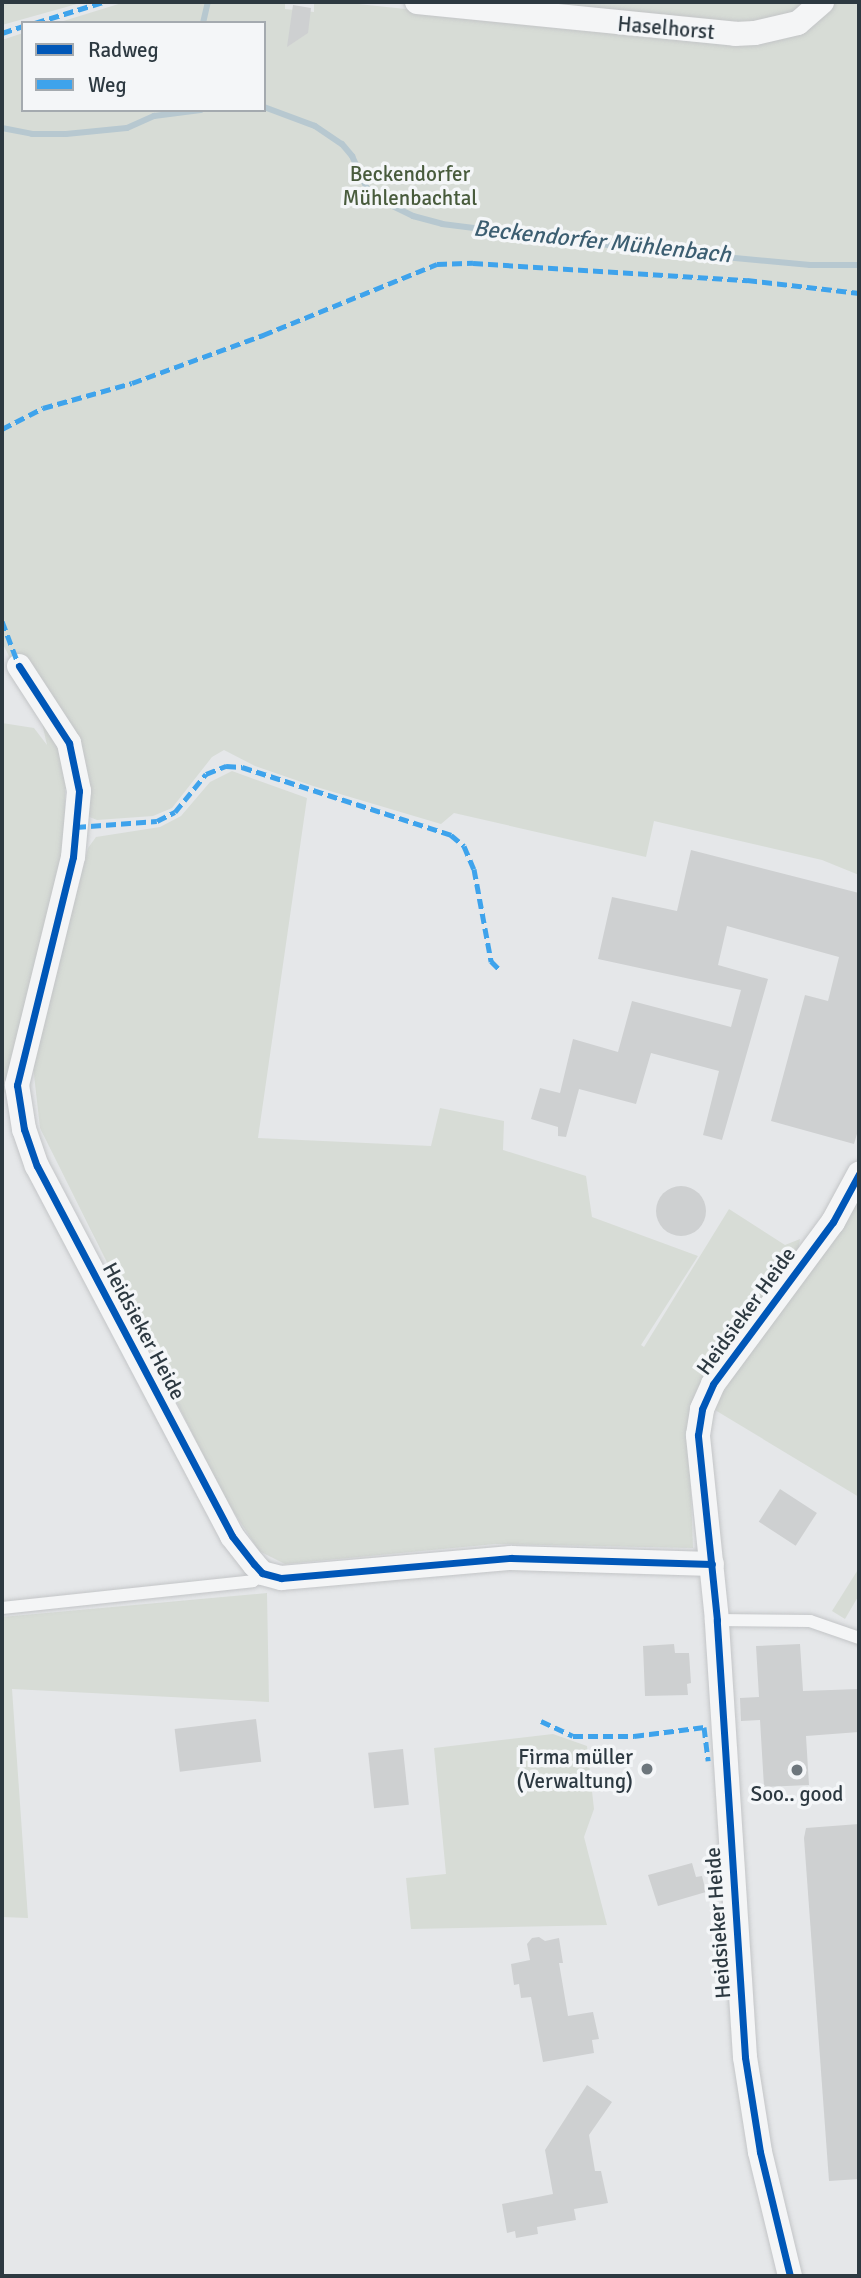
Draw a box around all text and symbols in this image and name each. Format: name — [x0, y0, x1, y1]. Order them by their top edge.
street label: Haselhorst — [616, 11, 716, 45]
legend — [21, 21, 266, 112]
text: Radweg — [88, 37, 159, 63]
text: Weg — [88, 72, 127, 98]
park label: Beckendorfer Mühlenbachtal — [343, 161, 477, 211]
water label: Beckendorfer Mühlenbach — [472, 215, 732, 269]
street label: Heidsieker Heide — [691, 1242, 801, 1380]
street label: Heidsieker Heide — [97, 1258, 191, 1404]
place label: Firma müller (Verwaltung) — [517, 1744, 633, 1794]
marker: Firma müller (Verwaltung) — [639, 1761, 655, 1777]
marker: Soo.. good — [789, 1762, 805, 1778]
place label: Soo.. good — [750, 1781, 844, 1807]
street label: Heidsieker Heide — [700, 1846, 736, 2000]

